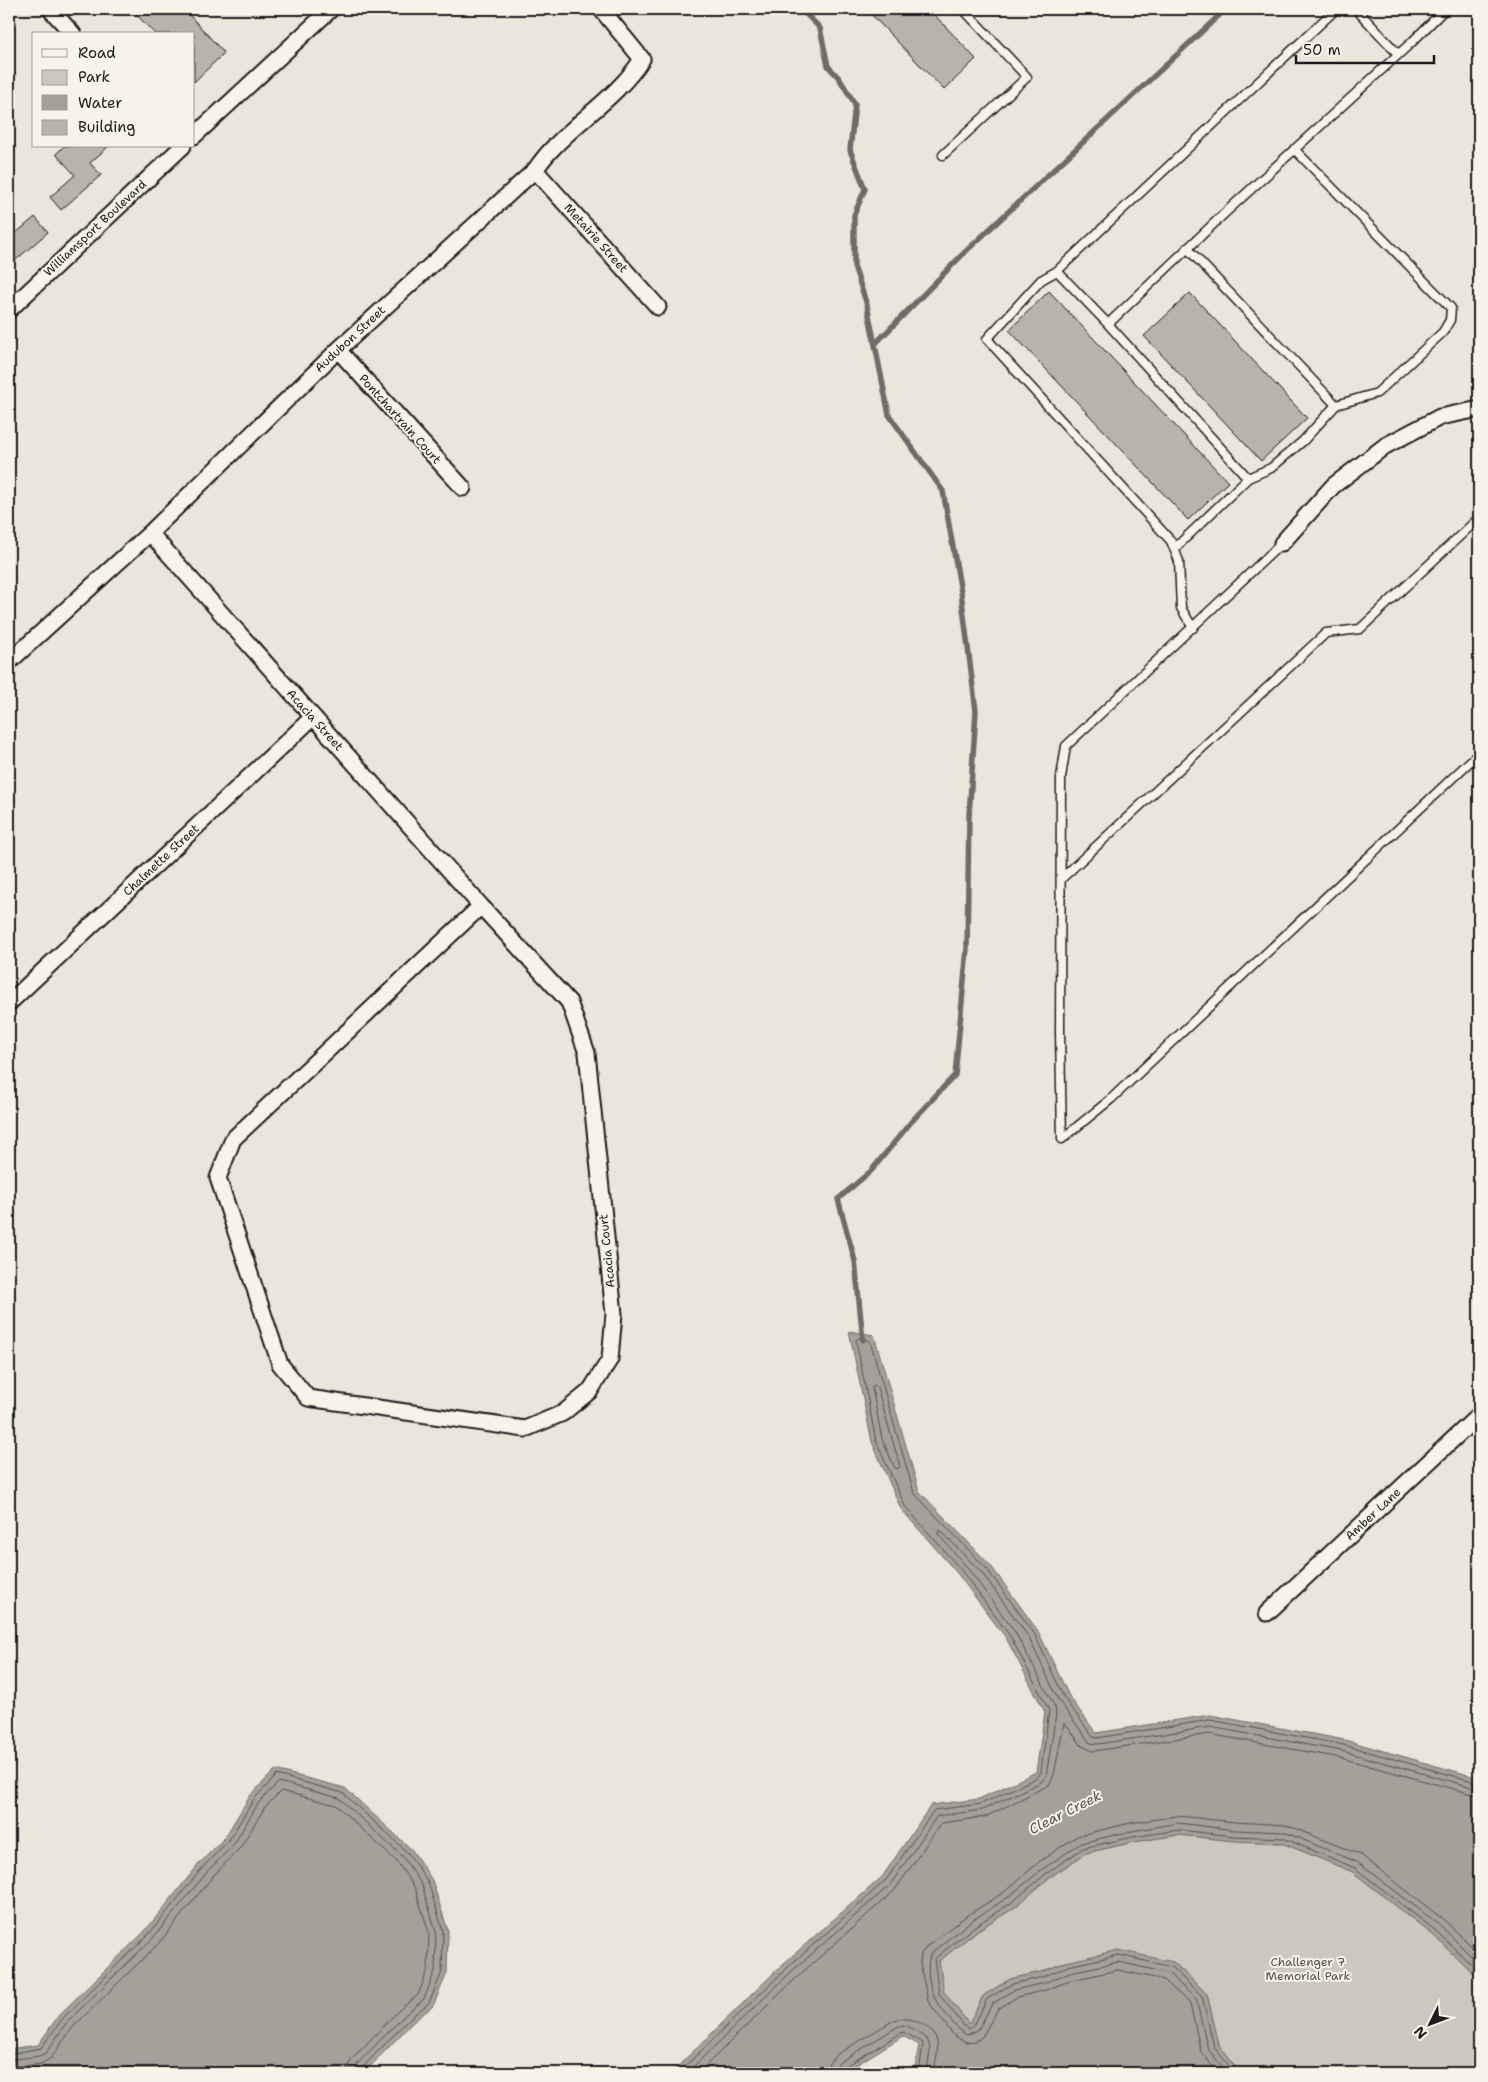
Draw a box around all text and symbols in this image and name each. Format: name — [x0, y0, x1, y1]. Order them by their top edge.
legend — [32, 32, 195, 148]
scale bar — [1296, 32, 1433, 64]
text: 50 m — [1303, 40, 1341, 60]
text: Road — [78, 43, 116, 63]
text: Park — [78, 67, 110, 87]
text: Water — [78, 93, 122, 113]
text: Building — [78, 117, 135, 137]
street label: Williamsport Boulevard — [40, 176, 150, 280]
street label: Metairie Street — [561, 200, 631, 276]
street label: Audubon Street — [311, 302, 389, 376]
street label: Pontchartrain Court — [355, 371, 445, 467]
street label: Acacia Street — [283, 686, 347, 754]
street label: Chalmette Street — [120, 821, 202, 899]
street label: Acacia Court — [595, 1213, 619, 1289]
street label: Amber Lane — [1342, 1484, 1404, 1544]
water label: Clear Creek — [1026, 1786, 1104, 1838]
park label: Challenger 7 Memorial Park — [1266, 1954, 1351, 1984]
north arrow — [1406, 2000, 1456, 2050]
text: N — [1410, 2023, 1431, 2043]

